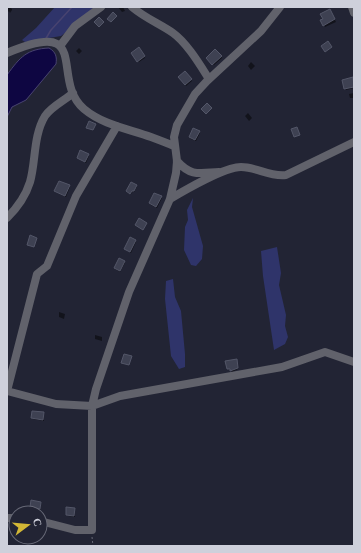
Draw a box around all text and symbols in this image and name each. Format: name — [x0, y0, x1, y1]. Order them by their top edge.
north arrow — [8, 505, 48, 545]
text: С — [31, 517, 44, 528]

